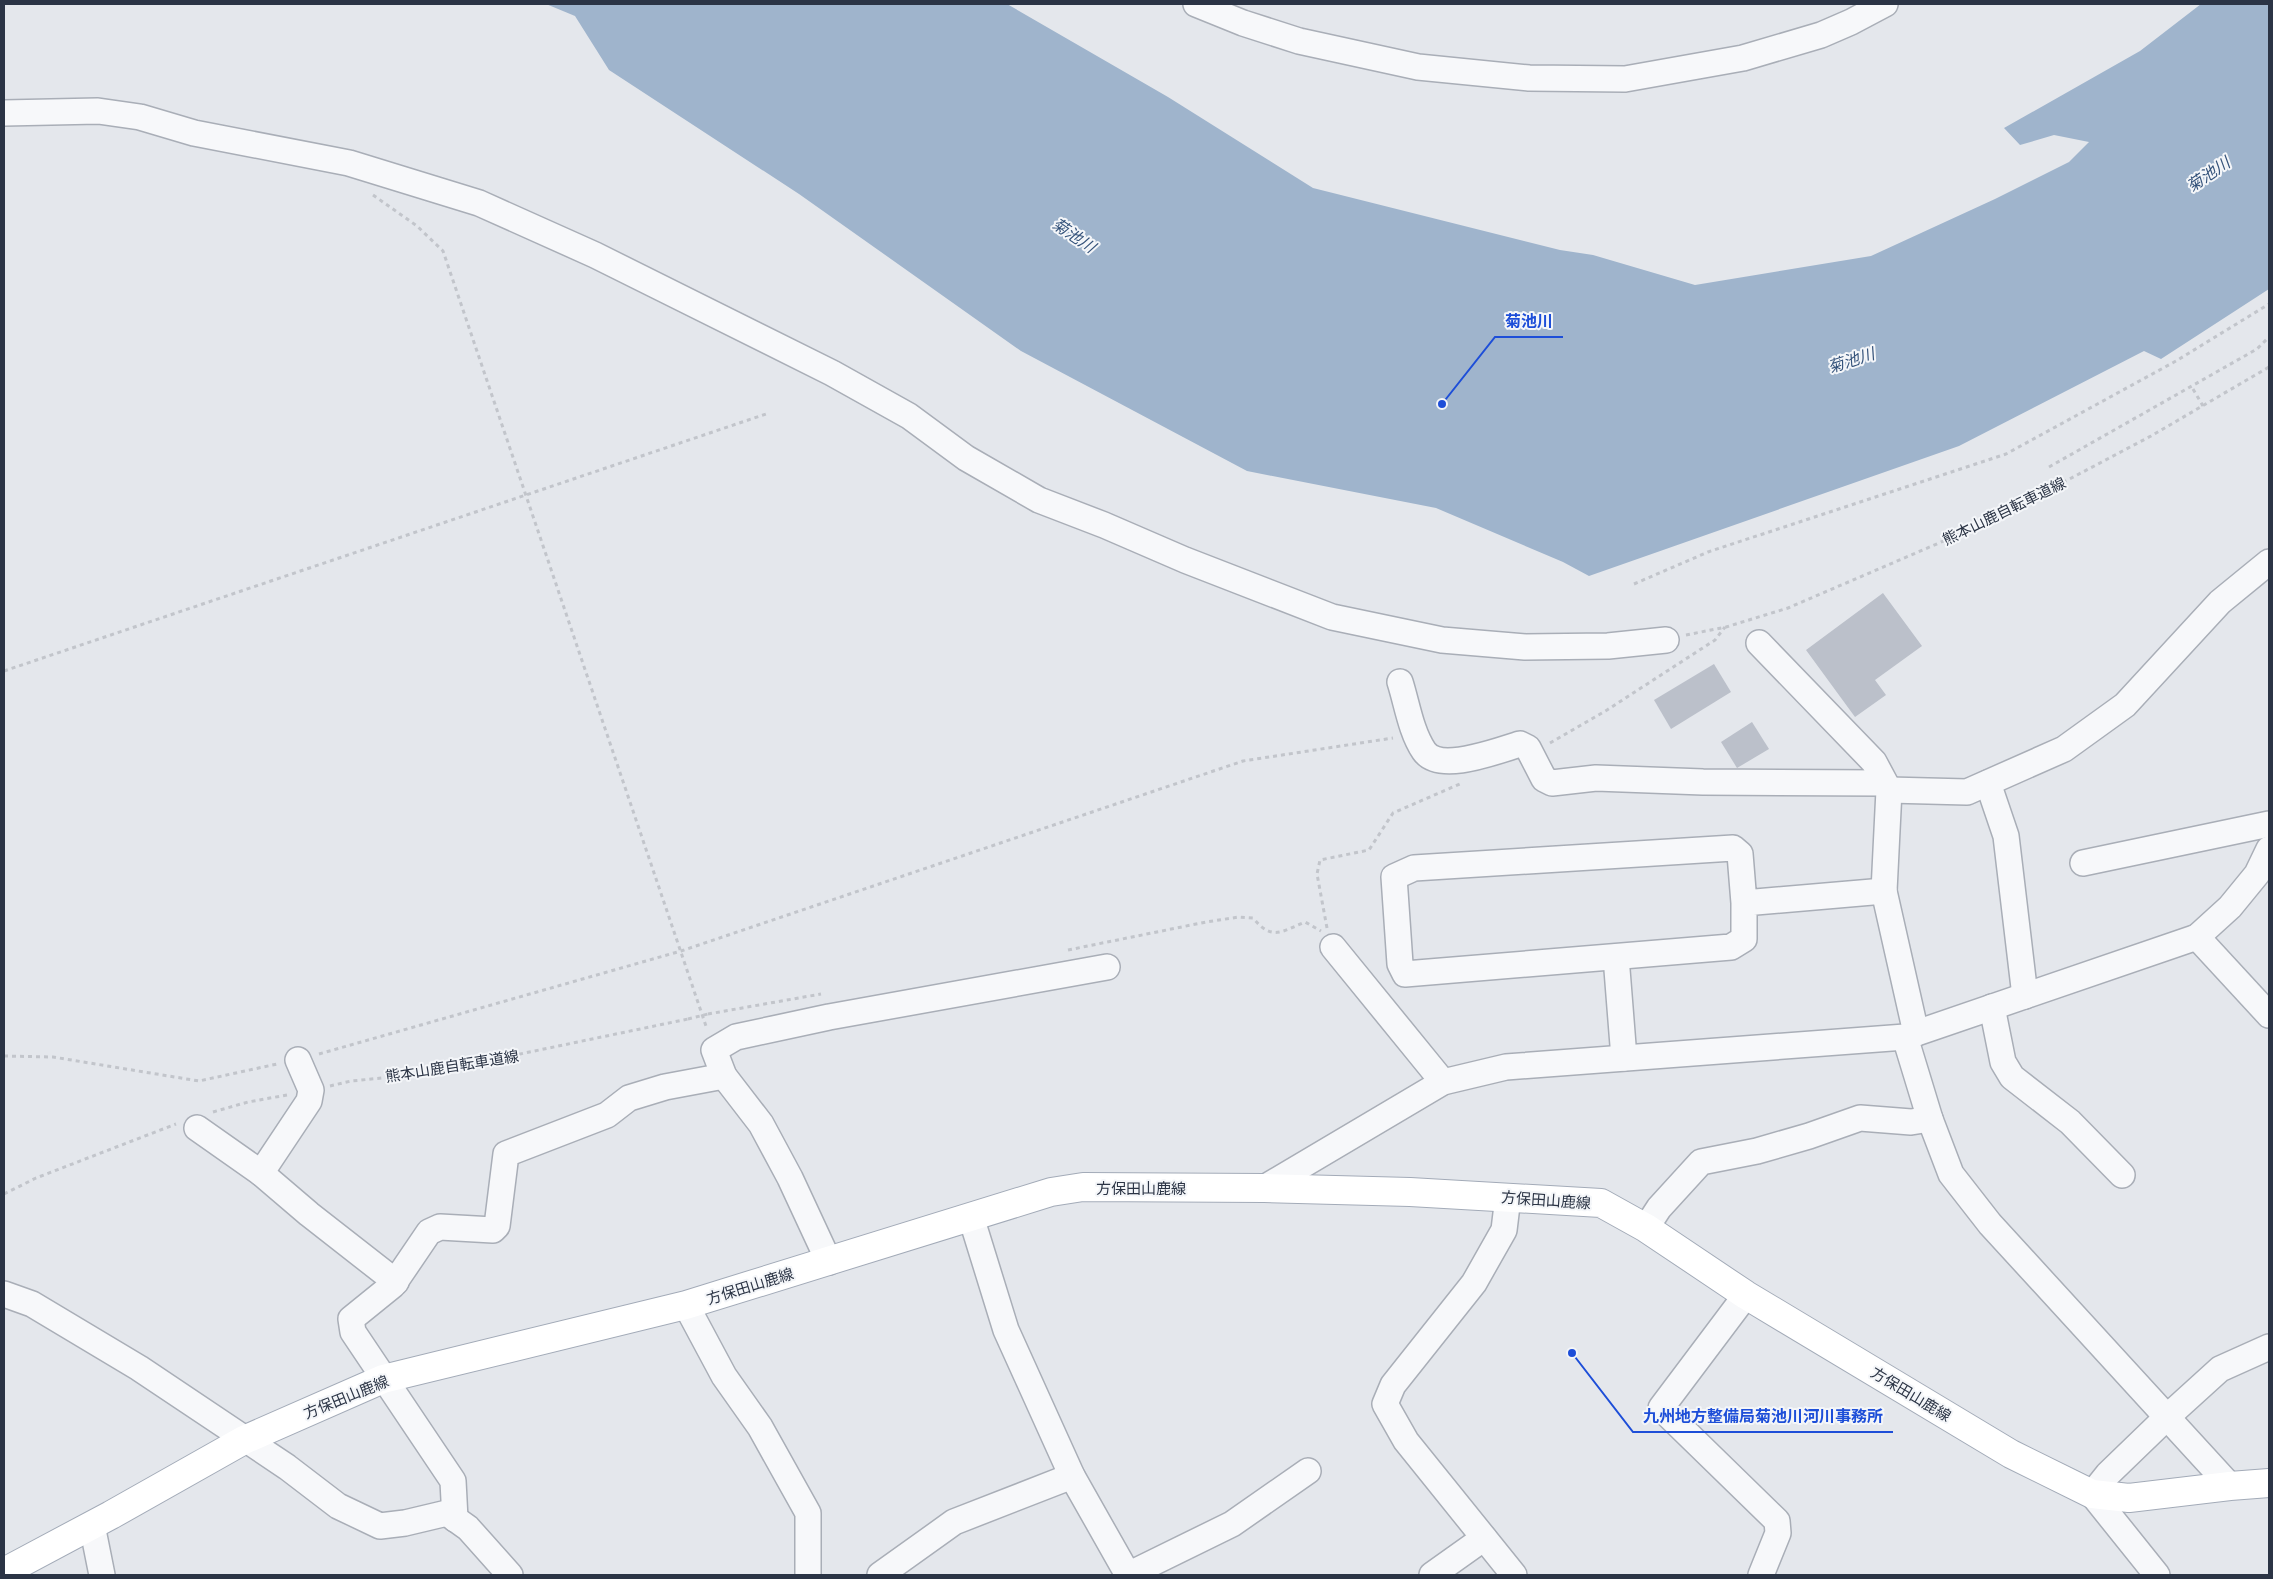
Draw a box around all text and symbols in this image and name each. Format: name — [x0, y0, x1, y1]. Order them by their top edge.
water label: 菊池川 — [2183, 151, 2235, 196]
water label: 菊池川 — [1049, 213, 1101, 258]
callout: 菊池川 — [1495, 306, 1563, 337]
text: 菊池川 — [1505, 311, 1553, 331]
water label: 菊池川 — [1825, 342, 1879, 377]
street label: 熊本山鹿自転車道線 — [1939, 473, 2069, 549]
street label: 熊本山鹿自転車道線 — [384, 1046, 520, 1086]
street label: 方保田山鹿線 — [1096, 1179, 1186, 1198]
street label: 方保田山鹿線 — [1500, 1187, 1592, 1213]
street label: 方保田山鹿線 — [704, 1264, 796, 1308]
street label: 方保田山鹿線 — [1868, 1363, 1954, 1425]
street label: 方保田山鹿線 — [301, 1371, 391, 1423]
callout: 九州地方整備局菊池川河川事務所 — [1633, 1401, 1893, 1432]
text: 九州地方整備局菊池川河川事務所 — [1643, 1406, 1883, 1426]

